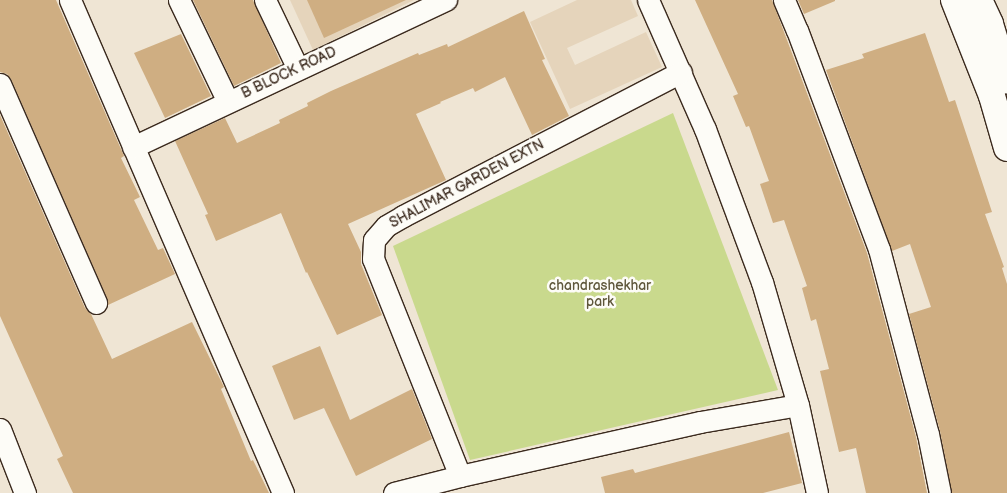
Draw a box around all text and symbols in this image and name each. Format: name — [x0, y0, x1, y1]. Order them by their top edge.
street label: B BLOCK ROAD — [239, 44, 339, 102]
street label: SHALIMAR GARDEN EXTN — [387, 136, 547, 232]
park label: chandrashekhar park — [549, 278, 651, 310]

